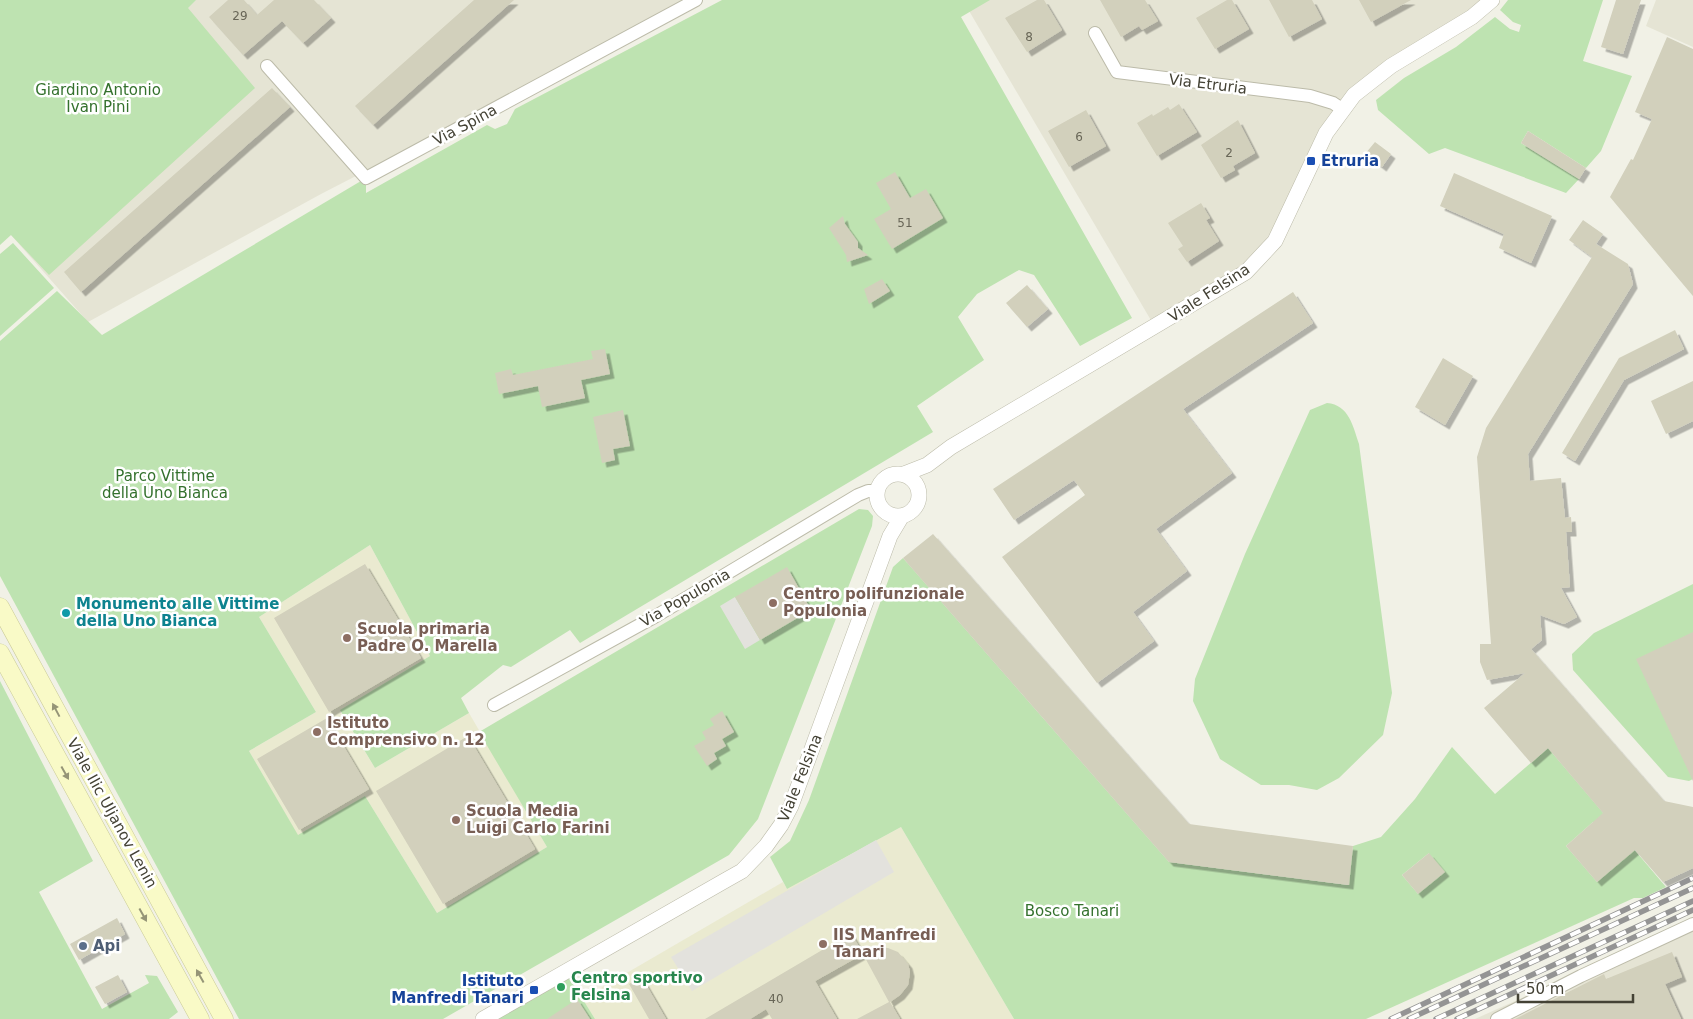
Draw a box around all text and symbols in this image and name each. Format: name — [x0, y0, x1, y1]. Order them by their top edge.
house number: 29 — [232, 9, 248, 23]
house number: 8 — [1025, 30, 1033, 44]
street label: Via Etruria — [1168, 70, 1248, 98]
park label: Giardino Antonio Ivan Pini — [35, 81, 161, 116]
street label: Via Spina — [430, 101, 500, 149]
house number: 6 — [1075, 130, 1083, 144]
house number: 2 — [1225, 146, 1233, 160]
place label: Etruria — [1321, 152, 1379, 170]
marker: Etruria — [1305, 155, 1317, 167]
house number: 51 — [897, 216, 913, 230]
street label: Viale Felsina — [1165, 260, 1253, 326]
park label: Parco Vittime della Uno Bianca — [102, 467, 228, 502]
street label: Via Populonia — [637, 565, 733, 631]
place label: Centro polifunzionale Populonia — [783, 585, 964, 620]
place label: Monumento alle Vittime della Uno Bianca — [76, 595, 279, 630]
marker: Centro polifunzionale Populonia — [767, 597, 779, 609]
marker: Monumento alle Vittime della Uno Bianca — [60, 607, 72, 619]
place label: Scuola primaria Padre O. Marella — [357, 620, 498, 655]
marker: Scuola primaria Padre O. Marella — [341, 632, 353, 644]
one-way arrow — [52, 703, 60, 718]
place label: Istituto Comprensivo n. 12 — [327, 714, 485, 749]
marker: Istituto Comprensivo n. 12 — [311, 726, 323, 738]
street label: Viale Felsina — [774, 731, 826, 825]
street label: Viale Ilic Uljanov Lenin — [63, 735, 161, 891]
one-way arrow — [61, 765, 69, 780]
place label: Scuola Media Luigi Carlo Farini — [466, 802, 610, 837]
marker: Scuola Media Luigi Carlo Farini — [450, 814, 462, 826]
park label: Bosco Tanari — [1025, 902, 1119, 920]
one-way arrow — [139, 908, 147, 923]
place label: IIS Manfredi Tanari — [833, 926, 936, 961]
place label: Api — [93, 937, 121, 955]
marker: IIS Manfredi Tanari — [817, 938, 829, 950]
marker: Api — [77, 940, 89, 952]
one-way arrow — [196, 969, 205, 983]
place label: Centro sportivo Felsina — [571, 969, 703, 1004]
place label: Istituto Manfredi Tanari — [391, 972, 524, 1007]
scale bar — [1518, 972, 1633, 1004]
text: 50 m — [1526, 980, 1564, 998]
marker: Centro sportivo Felsina — [555, 981, 567, 993]
marker: Istituto Manfredi Tanari — [528, 984, 540, 996]
house number: 40 — [768, 992, 784, 1006]

